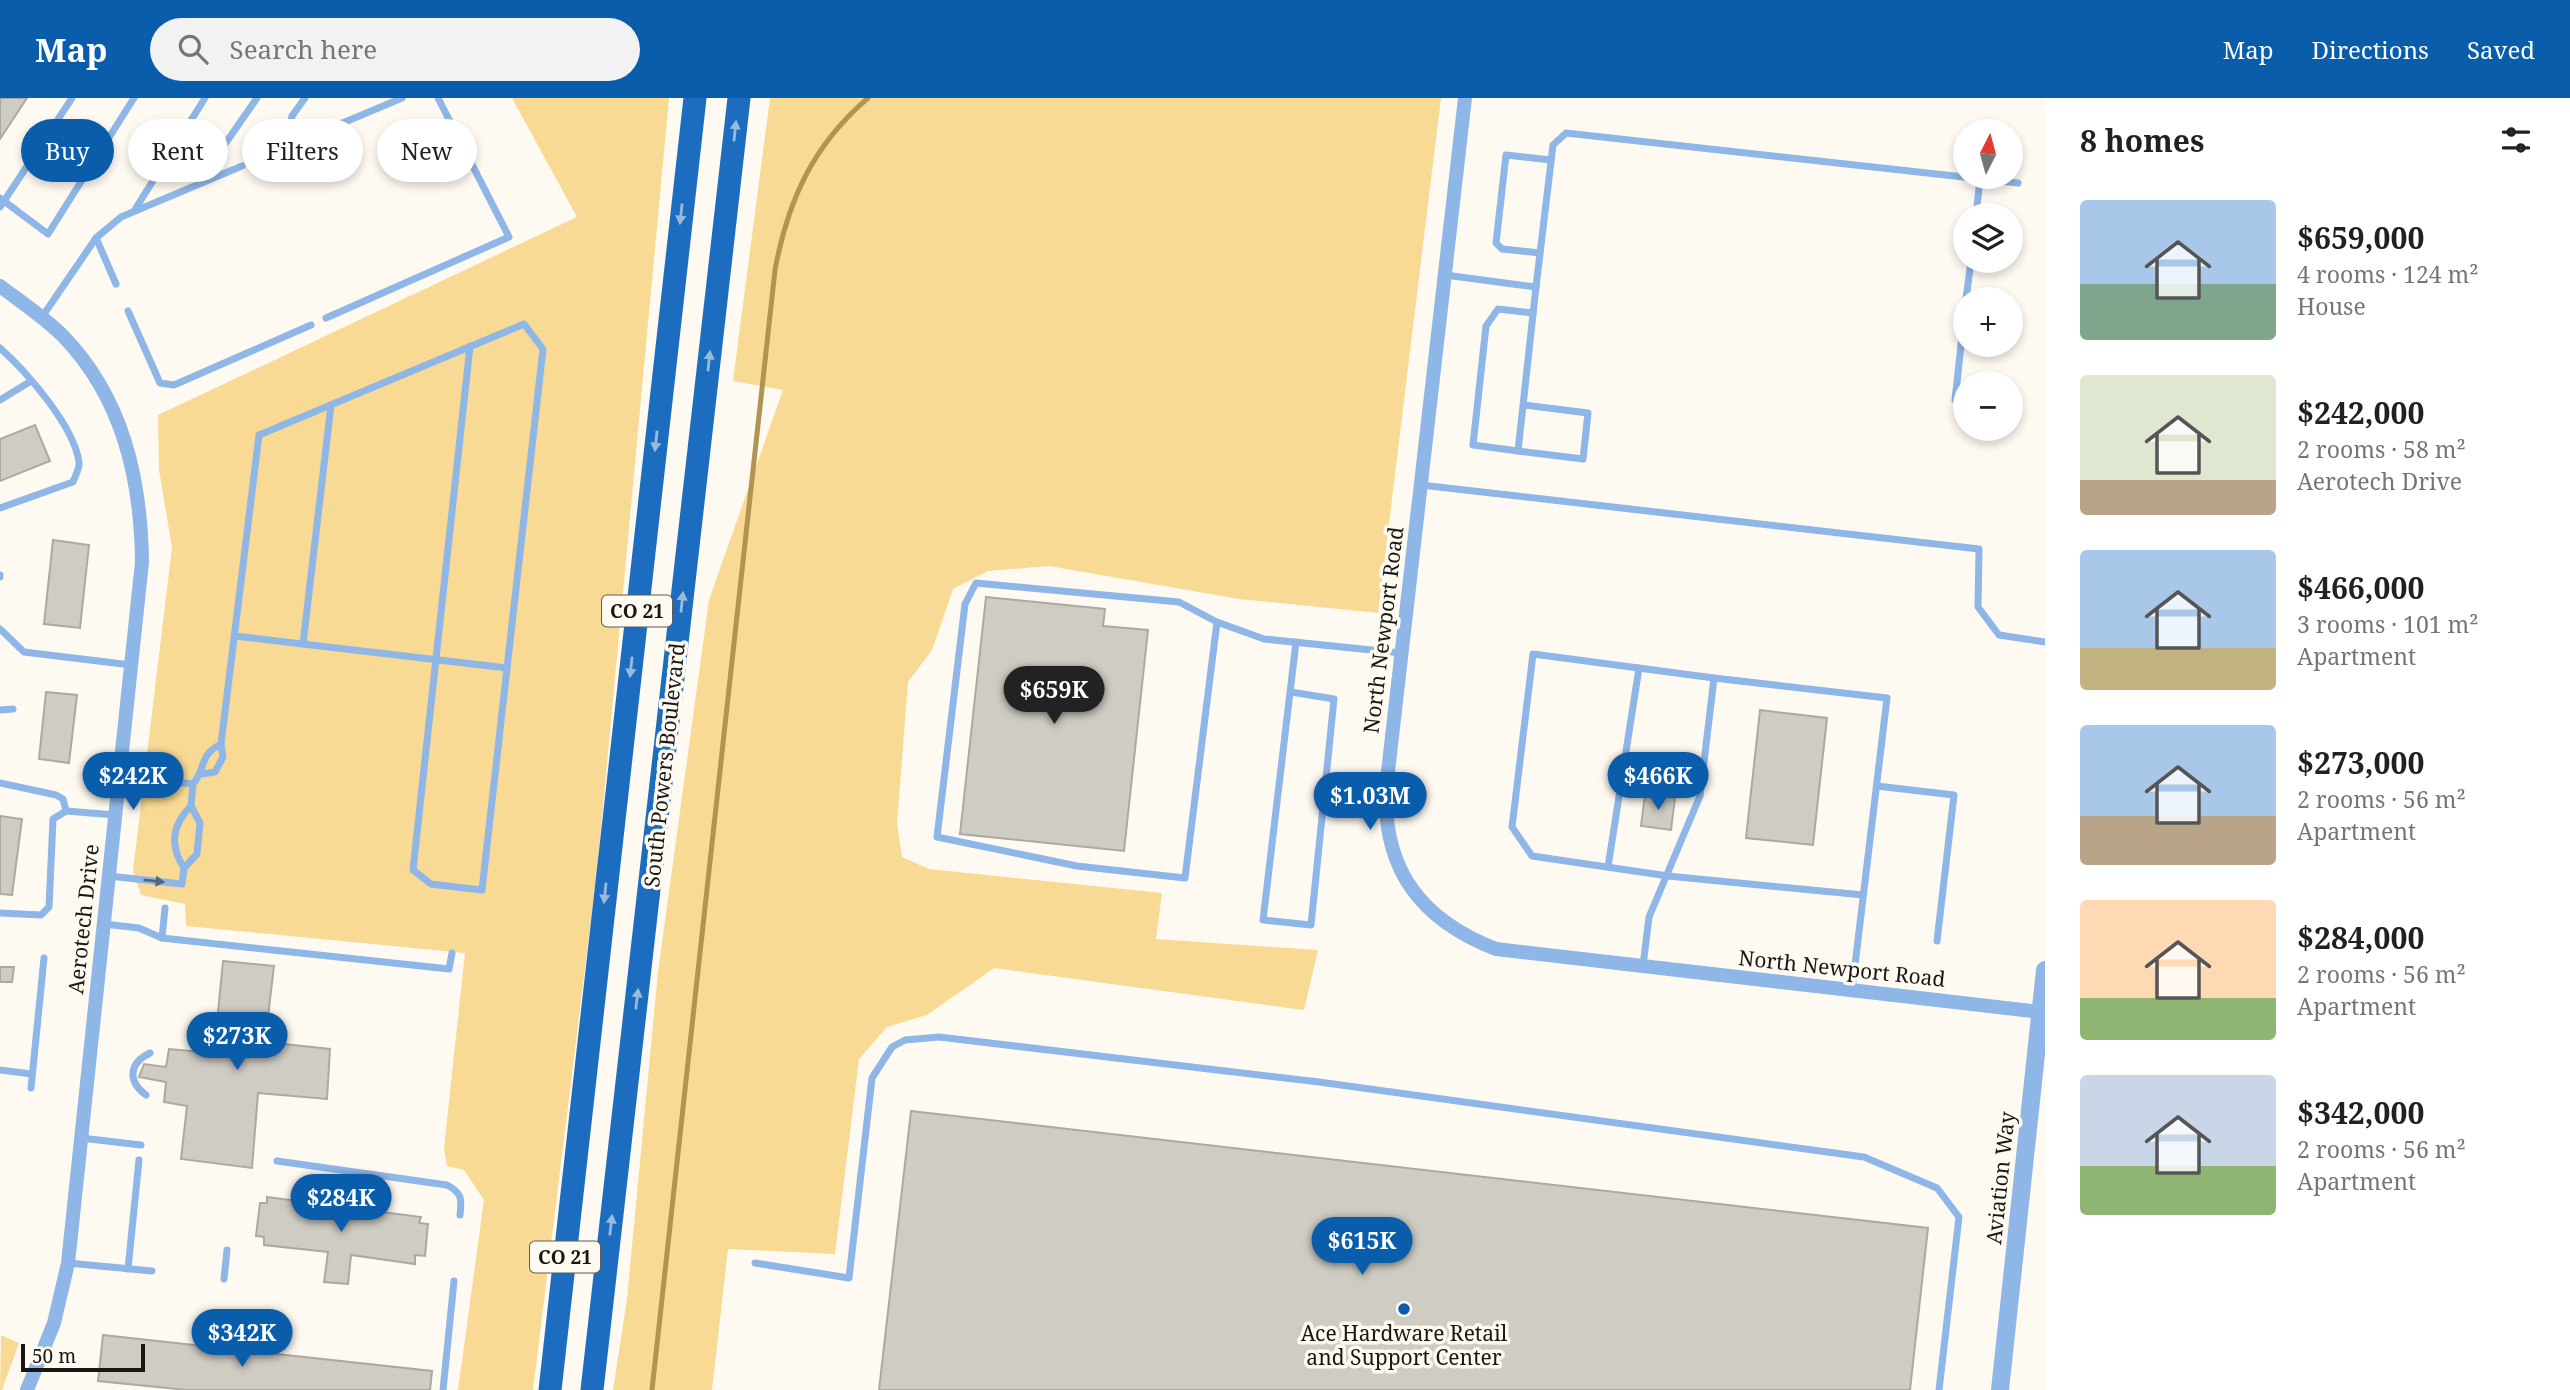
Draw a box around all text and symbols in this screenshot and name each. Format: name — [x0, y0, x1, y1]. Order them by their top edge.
search box — [150, 18, 640, 81]
text: Map — [35, 27, 108, 72]
icon: search — [174, 30, 212, 68]
text: Search here — [230, 31, 377, 67]
text: Map — [2223, 33, 2274, 66]
text: Directions — [2312, 33, 2429, 66]
text: Saved — [2467, 33, 2535, 66]
chip: Buy — [21, 119, 114, 182]
chip: Rent — [128, 119, 228, 182]
chip: Filters — [242, 119, 363, 182]
chip: New — [377, 119, 477, 182]
north arrow — [1953, 119, 2023, 189]
map controls — [1953, 119, 2023, 441]
one-way arrow — [730, 120, 741, 142]
text: 8 homes — [2080, 120, 2204, 161]
icon: filters — [2497, 121, 2535, 159]
button: layers — [1953, 203, 2023, 273]
one-way arrow — [676, 204, 687, 226]
text: $659,000 — [2297, 217, 2424, 258]
icon: home — [2136, 228, 2220, 312]
text: 4 rooms · 124 m² — [2297, 258, 2479, 290]
button: + — [1953, 287, 2023, 357]
text: House — [2297, 290, 2366, 322]
one-way arrow — [704, 350, 715, 372]
button: − — [1953, 371, 2023, 441]
text: $242,000 — [2297, 392, 2424, 433]
icon: home — [2136, 403, 2220, 487]
one-way arrow — [650, 430, 661, 452]
text: 2 rooms · 58 m² — [2297, 433, 2466, 465]
text: Aerotech Drive — [2297, 465, 2462, 497]
street label: North Newport Road — [1356, 525, 1410, 735]
text: $466,000 — [2297, 567, 2424, 608]
icon: home — [2136, 578, 2220, 662]
one-way arrow — [677, 591, 688, 613]
road number: CO 21 — [602, 596, 672, 626]
text: 3 rooms · 101 m² — [2297, 608, 2479, 640]
text: Apartment — [2297, 640, 2416, 672]
street label: South Powers Boulevard — [637, 641, 691, 889]
one-way arrow — [625, 656, 636, 678]
pin: $659K — [1005, 666, 1103, 726]
text: $659K — [1020, 673, 1088, 705]
text: $273,000 — [2297, 742, 2424, 783]
pin: $242K — [84, 752, 182, 812]
pin: $466K — [1609, 752, 1707, 812]
icon: home — [2136, 753, 2220, 837]
text: $242K — [99, 759, 167, 791]
text: $466K — [1624, 759, 1692, 791]
pin: $1.03M — [1313, 772, 1427, 832]
text: $1.03M — [1330, 779, 1410, 811]
text: 2 rooms · 56 m² — [2297, 783, 2466, 815]
text: Apartment — [2297, 815, 2416, 847]
street label: Aerotech Drive — [61, 843, 105, 995]
one-way arrow — [143, 876, 165, 887]
one-way arrow — [600, 882, 611, 904]
text: $284,000 — [2297, 917, 2424, 958]
icon: home — [2136, 928, 2220, 1012]
street label: North Newport Road — [1737, 943, 1947, 993]
text: 2 rooms · 56 m² — [2297, 958, 2466, 990]
one-way arrow — [632, 988, 643, 1010]
text: Apartment — [2297, 990, 2416, 1022]
pin: $273K — [188, 1012, 286, 1072]
text: $273K — [203, 1019, 271, 1051]
text: $342,000 — [2297, 1092, 2424, 1133]
icon: home — [2136, 1103, 2220, 1187]
street label: Aviation Way — [1979, 1110, 2021, 1246]
text: 2 rooms · 56 m² — [2297, 1133, 2466, 1165]
text: Apartment — [2297, 1165, 2416, 1197]
pin: $284K — [292, 1174, 390, 1234]
text: $284K — [307, 1181, 375, 1213]
one-way arrow — [606, 1214, 617, 1236]
pin: $615K — [1313, 1218, 1411, 1277]
text: $615K — [1328, 1224, 1396, 1256]
road number: CO 21 — [530, 1242, 600, 1273]
marker: Ace Hardware Retail and Support Center — [1396, 1301, 1412, 1317]
pin: $342K — [193, 1310, 291, 1369]
text: $342K — [208, 1316, 276, 1348]
place label: Ace Hardware Retail and Support Center — [1301, 1319, 1508, 1371]
scale bar — [21, 1341, 145, 1373]
text: 50 m — [32, 1343, 76, 1369]

